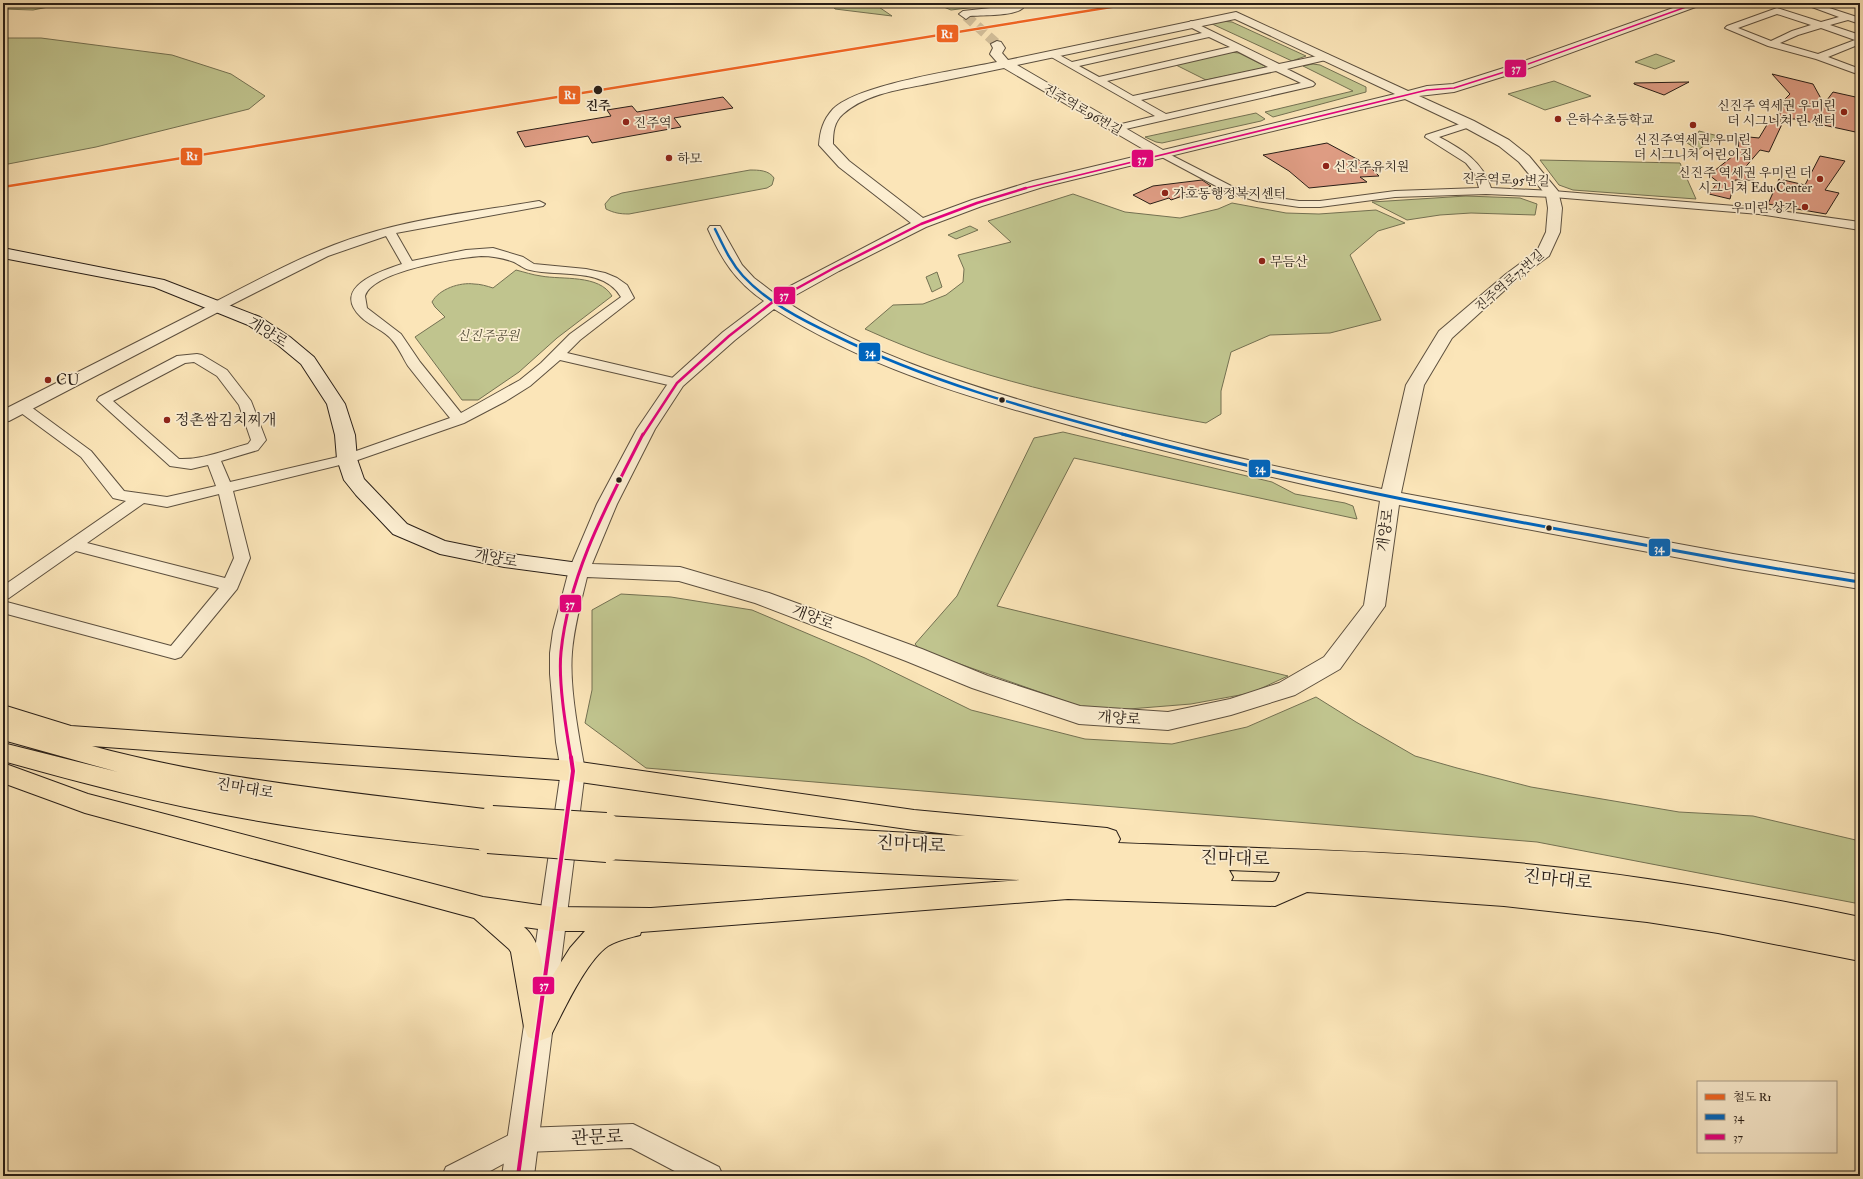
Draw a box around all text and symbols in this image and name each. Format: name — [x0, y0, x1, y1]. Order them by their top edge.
line badge: R1 — [936, 24, 959, 43]
text: R1 — [941, 28, 953, 41]
line badge: 37 — [1504, 59, 1527, 78]
text: 37 — [1511, 62, 1522, 75]
street label: 진주역로96번길 — [1040, 81, 1125, 139]
marker: 진주 — [592, 84, 604, 96]
line badge: R1 — [558, 85, 581, 105]
text: R1 — [564, 89, 576, 102]
place label: 진주 — [585, 98, 611, 114]
place label: 신진주 역세권 우미린 더 시그니쳐 린 센터 — [1718, 98, 1836, 129]
marker: 신진주 역세권 우미린 더 시그니쳐 린 센터 — [1839, 107, 1849, 117]
place label: 은하수초등학교 — [1566, 112, 1654, 128]
marker: 은하수초등학교 — [1553, 114, 1563, 124]
place label: 진주역 — [634, 115, 672, 131]
marker: 진주역 — [621, 117, 631, 127]
marker: 신진주역세권 우미린 더 시그니처 어린이집 — [1688, 120, 1698, 130]
place label: 신진주역세권 우미린 더 시그니처 어린이집 — [1634, 132, 1752, 163]
line badge: R1 — [180, 147, 203, 166]
line badge: 37 — [1131, 149, 1154, 168]
text: R1 — [186, 150, 198, 163]
place label: 하모 — [677, 151, 703, 167]
marker: 하모 — [664, 153, 674, 163]
text: 37 — [1137, 153, 1148, 166]
place label: 신진주유치원 — [1334, 159, 1409, 175]
marker: 신진주유치원 — [1321, 161, 1331, 171]
place label: 신진주 역세권 우미린 더 시그니쳐 Edu Center — [1678, 165, 1812, 196]
street label: 진주역로95번길 — [1462, 170, 1550, 190]
marker: 신진주 역세권 우미린 더 시그니쳐 Edu Center — [1815, 174, 1825, 184]
place label: 가호동행정복지센터 — [1173, 186, 1286, 202]
marker: 가호동행정복지센터 — [1160, 188, 1170, 198]
place label: 우미린 상가 — [1731, 200, 1797, 216]
marker: 우미린 상가 — [1800, 202, 1810, 212]
street label: 진주역로73번길 — [1472, 246, 1547, 315]
place label: 무듬산 — [1270, 254, 1308, 270]
marker: 무듬산 — [1257, 256, 1267, 266]
line badge: 37 — [773, 286, 796, 305]
text: 37 — [779, 289, 790, 302]
street label: 개양로 — [244, 313, 292, 352]
park label: 신진주공원 — [457, 328, 521, 344]
line badge: 34 — [858, 342, 881, 362]
text: 34 — [865, 346, 876, 360]
place label: CU — [56, 371, 80, 390]
marker: CU — [43, 375, 53, 385]
unlabelled marker — [997, 395, 1007, 405]
place label: 정촌쌈김치찌개 — [175, 411, 276, 430]
marker: 정촌쌈김치찌개 — [162, 415, 172, 425]
line badge: 34 — [1248, 459, 1271, 478]
text: 34 — [1255, 462, 1266, 476]
unlabelled marker — [614, 475, 624, 485]
street label: 개양로 — [1373, 507, 1398, 553]
unlabelled marker — [1544, 523, 1554, 533]
line badge: 34 — [1648, 538, 1671, 557]
text: 34 — [1654, 542, 1665, 556]
street label: 개양로 — [473, 545, 519, 572]
line badge: 37 — [559, 594, 582, 613]
text: 37 — [565, 598, 576, 611]
street label: 개양로 — [789, 601, 837, 634]
street label: 개양로 — [1097, 708, 1142, 730]
street label: 진마대로 — [215, 774, 276, 803]
street label: 진마대로 — [876, 831, 946, 858]
street label: 진마대로 — [1200, 846, 1270, 871]
street label: 진마대로 — [1522, 864, 1594, 895]
line badge: 37 — [532, 976, 555, 995]
text: 37 — [539, 979, 550, 992]
legend — [1697, 1081, 1837, 1153]
text: 철도 R1 — [1733, 1090, 1772, 1105]
text: 34 — [1733, 1110, 1745, 1125]
street label: 관문로 — [571, 1125, 623, 1150]
text: 37 — [1733, 1130, 1744, 1145]

